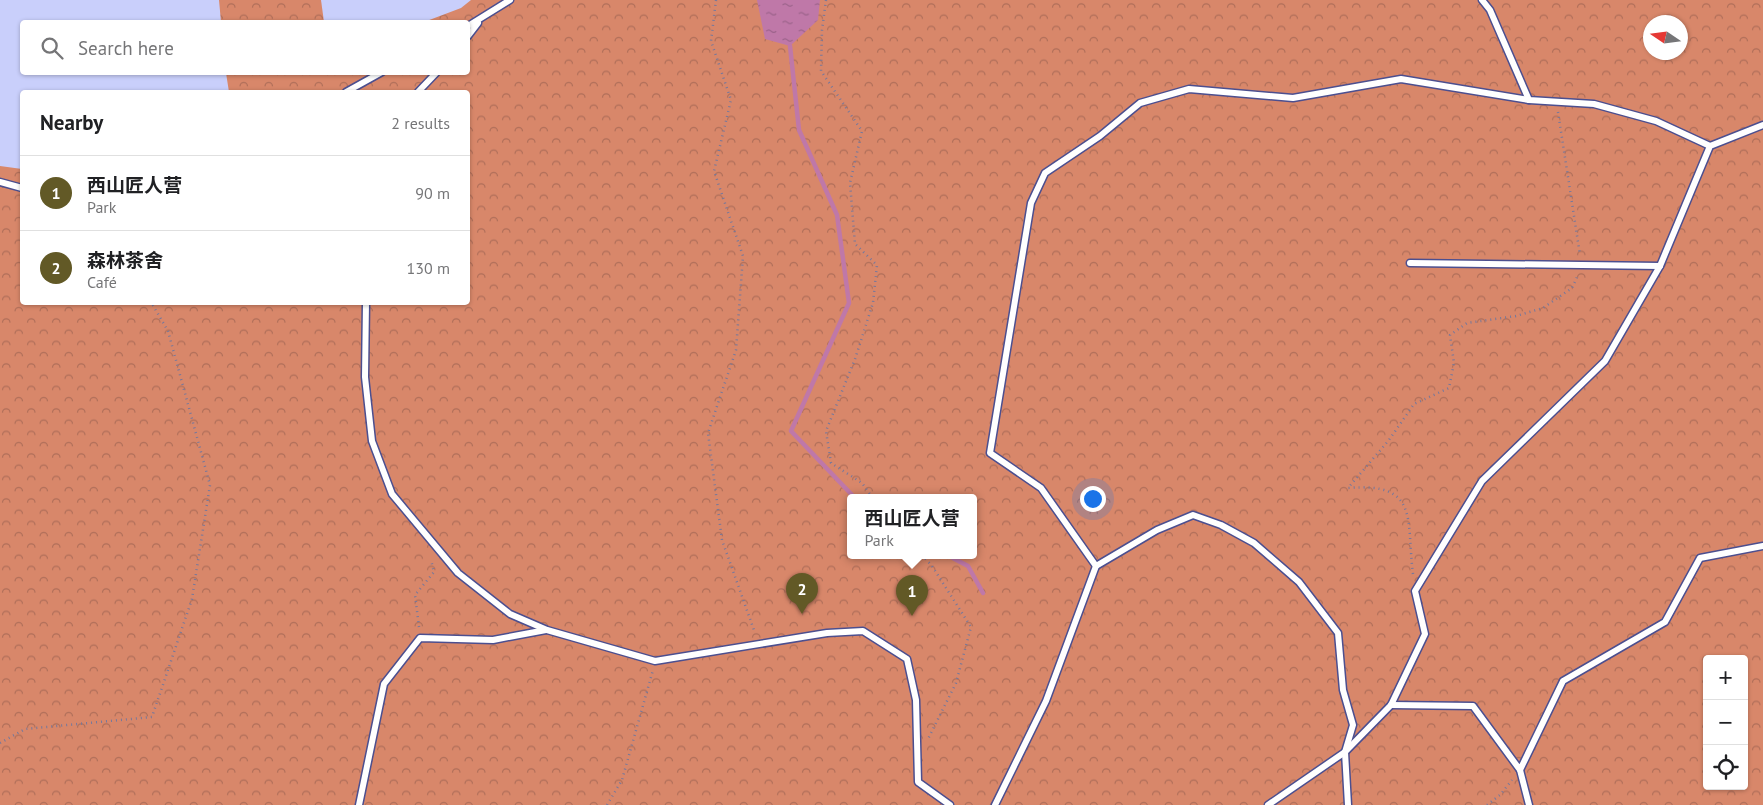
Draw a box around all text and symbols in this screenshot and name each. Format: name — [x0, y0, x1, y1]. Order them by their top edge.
north arrow — [1643, 15, 1688, 60]
search box — [20, 20, 470, 75]
icon: search — [38, 34, 66, 62]
text: Search here — [78, 36, 174, 60]
text: Nearby — [40, 109, 103, 136]
text: 2 results — [391, 113, 450, 133]
text: 西山匠人营 — [87, 173, 182, 197]
text: 1 — [51, 183, 61, 203]
text: 90 m — [415, 183, 450, 203]
text: Park — [87, 197, 116, 217]
text: 森林茶舍 — [87, 248, 163, 272]
text: 2 — [51, 258, 61, 278]
text: 130 m — [407, 258, 450, 278]
text: Café — [87, 272, 117, 292]
your location — [1080, 486, 1106, 512]
popup — [847, 494, 977, 559]
text: 西山匠人营 — [864, 506, 960, 530]
text: Park — [864, 530, 894, 550]
pin: 2 — [786, 573, 818, 614]
pin: 1 — [896, 575, 928, 616]
map controls — [1703, 655, 1748, 790]
button: + — [1703, 655, 1748, 700]
button: − — [1703, 700, 1748, 745]
button: locate — [1703, 745, 1748, 790]

